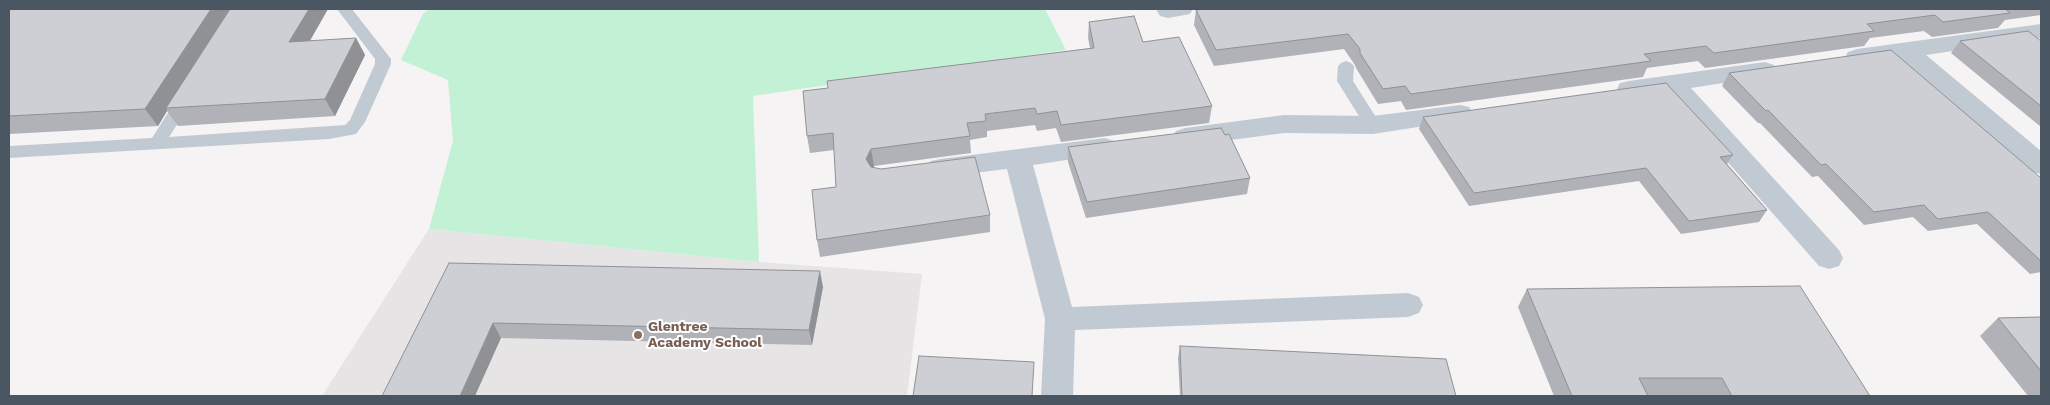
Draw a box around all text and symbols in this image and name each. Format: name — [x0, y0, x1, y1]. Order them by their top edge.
place label: Glentree Academy School — [648, 319, 762, 352]
marker: Glentree Academy School — [632, 329, 644, 341]

